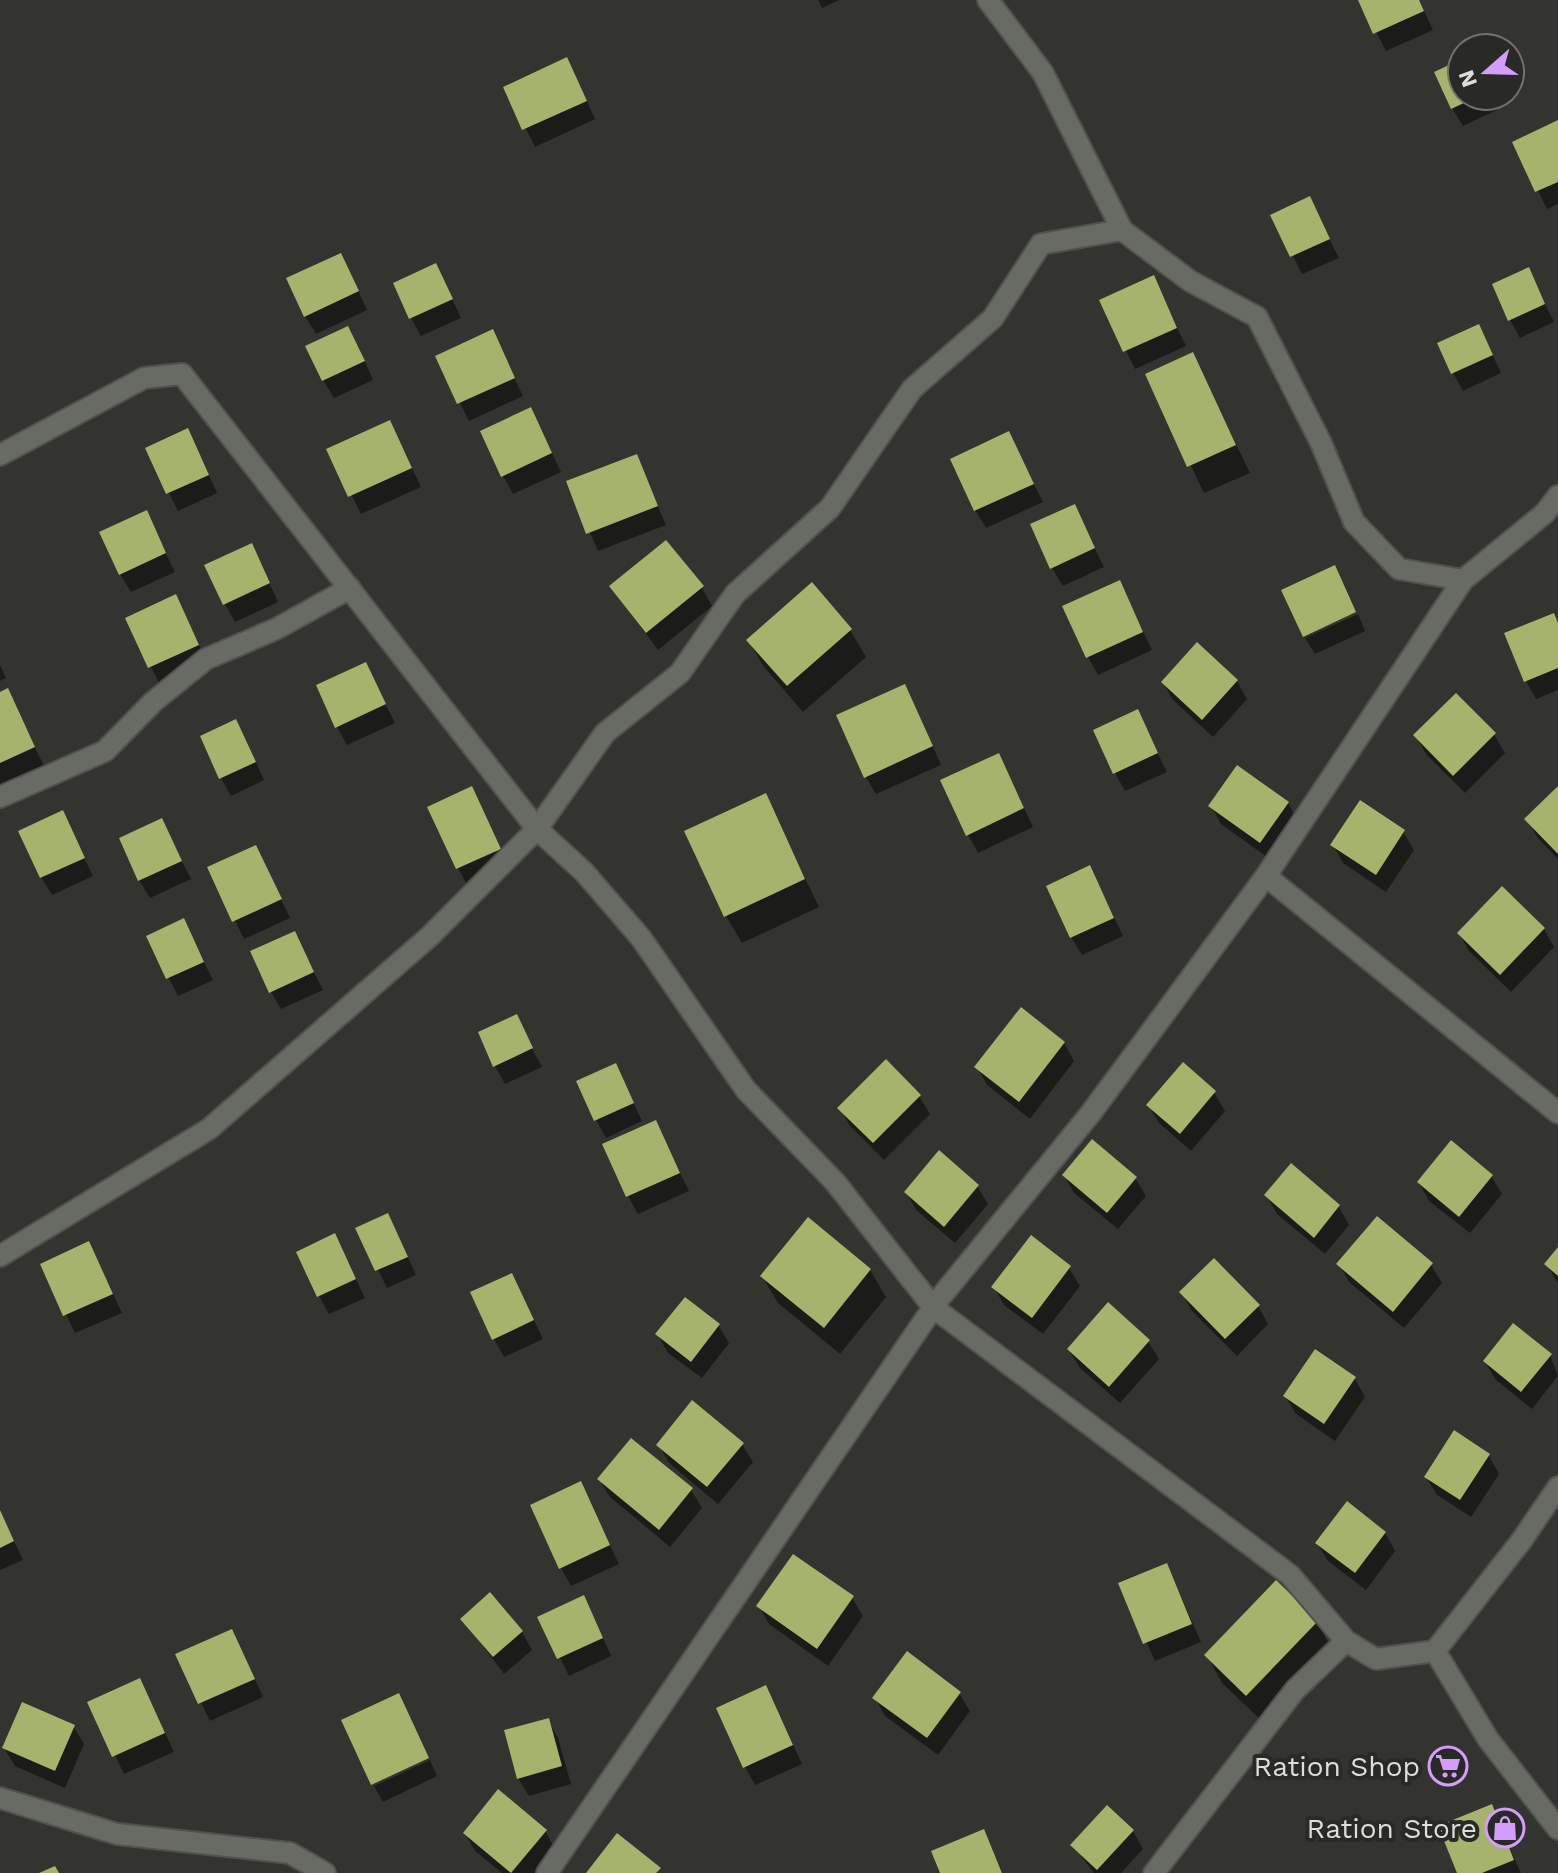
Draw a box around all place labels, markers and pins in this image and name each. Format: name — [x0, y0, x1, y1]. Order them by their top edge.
supermarket icon: Ration Shop — [1427, 1745, 1469, 1787]
place label: Ration Shop — [1254, 1750, 1420, 1783]
shop icon: Ration Store — [1484, 1807, 1526, 1849]
place label: Ration Store — [1307, 1812, 1477, 1845]

